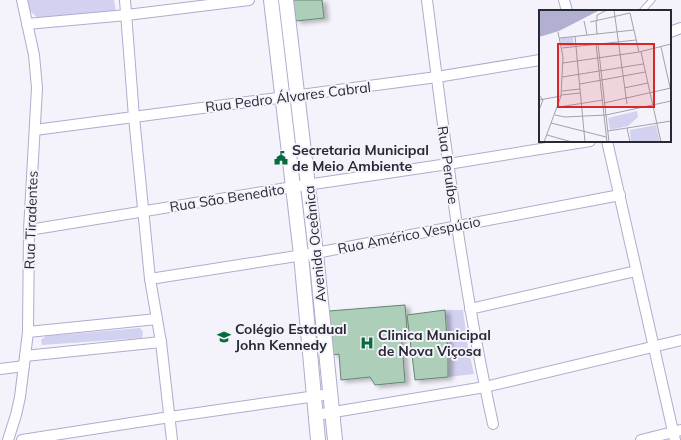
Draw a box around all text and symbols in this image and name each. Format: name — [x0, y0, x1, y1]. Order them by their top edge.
inset map — [539, 10, 671, 142]
street label: Rua Pedro Álvares Cabral — [204, 78, 372, 116]
street label: Rua Peruíbe — [434, 125, 462, 205]
place label: Secretaria Municipal de Meio Ambiente — [292, 141, 429, 175]
public building icon: Secretaria Municipal de Meio Ambiente — [273, 150, 289, 166]
street label: Rua Tiradentes — [20, 170, 42, 270]
street label: Rua São Benedito — [168, 180, 286, 216]
street label: Avenida Oceânica — [300, 185, 330, 303]
street label: Rua Américo Vespúcio — [336, 212, 482, 258]
place label: Colégio Estadual John Kennedy — [235, 320, 347, 354]
place label: Clinica Municipal de Nova Viçosa — [378, 326, 491, 360]
school or university icon: Colégio Estadual John Kennedy — [216, 329, 232, 345]
hospital icon: Clinica Municipal de Nova Viçosa — [359, 335, 375, 351]

